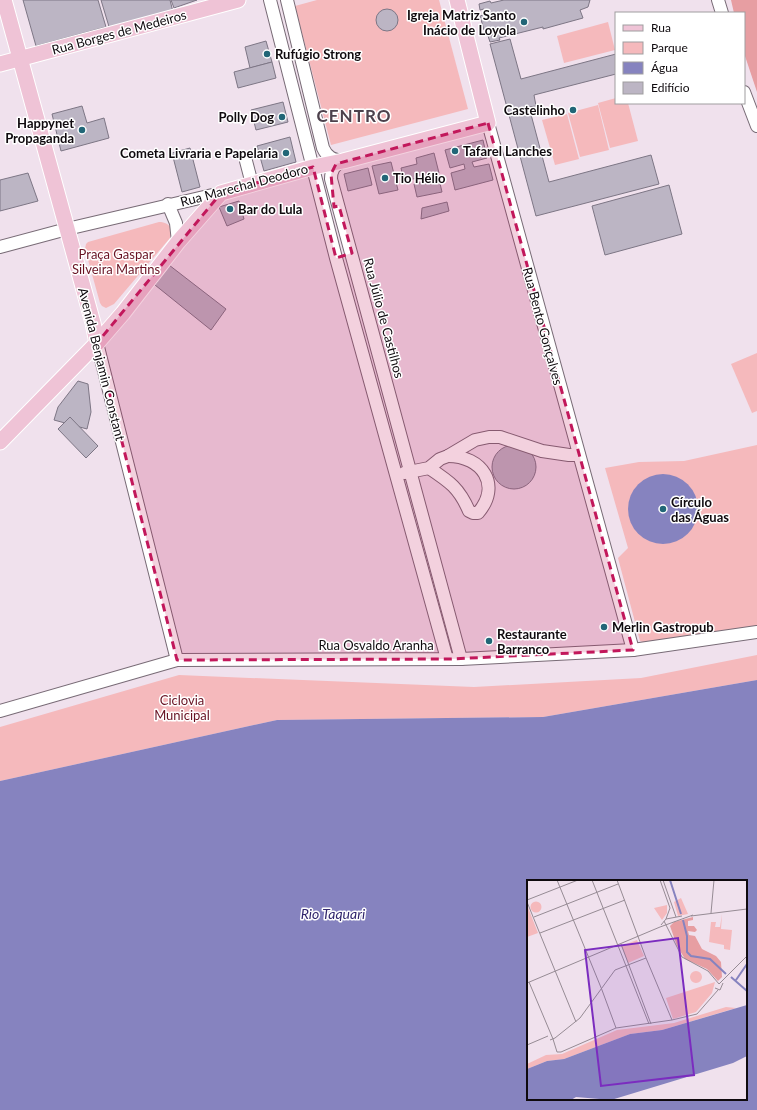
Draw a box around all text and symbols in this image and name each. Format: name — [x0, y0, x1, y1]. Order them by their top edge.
street label: Rua Borges de Medeiros — [50, 6, 188, 58]
place label: Igreja Matriz Santo Inácio de Loyola — [407, 7, 517, 38]
legend — [615, 12, 745, 104]
marker: Igreja Matriz Santo Inácio de Loyola — [519, 17, 529, 27]
text: Rua — [651, 20, 671, 35]
text: Parque — [651, 40, 688, 55]
place label: Rufúgio Strong — [275, 46, 361, 62]
marker: Rufúgio Strong — [262, 49, 272, 59]
text: Água — [651, 60, 678, 75]
text: Edifício — [651, 80, 690, 95]
place label: Castelinho — [504, 102, 566, 118]
district label: CENTRO — [317, 105, 391, 126]
marker: Castelinho — [568, 105, 578, 115]
place label: Polly Dog — [219, 109, 274, 125]
marker: Polly Dog — [277, 112, 287, 122]
place label: Happynet Propaganda — [5, 115, 74, 146]
marker: Happynet Propaganda — [77, 125, 87, 135]
place label: Tafarel Lanches — [463, 143, 552, 159]
place label: Cometa Livraria e Papelaria — [120, 145, 278, 161]
marker: Tafarel Lanches — [450, 146, 460, 156]
marker: Cometa Livraria e Papelaria — [281, 148, 291, 158]
street label: Rua Marechal Deodoro — [178, 160, 310, 210]
place label: Tio Hélio — [393, 170, 446, 186]
marker: Tio Hélio — [380, 173, 390, 183]
place label: Bar do Lula — [238, 201, 302, 217]
marker: Bar do Lula — [225, 204, 235, 214]
park label: Praça Gaspar Silveira Martins — [72, 246, 160, 277]
street label: Rua Júlio de Castilhos — [360, 256, 408, 380]
street label: Rua Bento Gonçalves — [520, 265, 567, 387]
street label: Avenida Benjamin Constant — [75, 286, 129, 443]
place label: Círculo das Águas — [671, 494, 729, 525]
marker: Círculo das Águas — [658, 504, 668, 514]
place label: Merlin Gastropub — [612, 619, 714, 635]
marker: Merlin Gastropub — [599, 622, 609, 632]
place label: Restaurante Barranco — [497, 626, 567, 657]
marker: Restaurante Barranco — [484, 636, 494, 646]
street label: Rua Osvaldo Aranha — [318, 637, 434, 653]
park label: Ciclovia Municipal — [154, 692, 210, 723]
inset map — [527, 880, 747, 1100]
water label: Rio Taquari — [301, 905, 366, 922]

